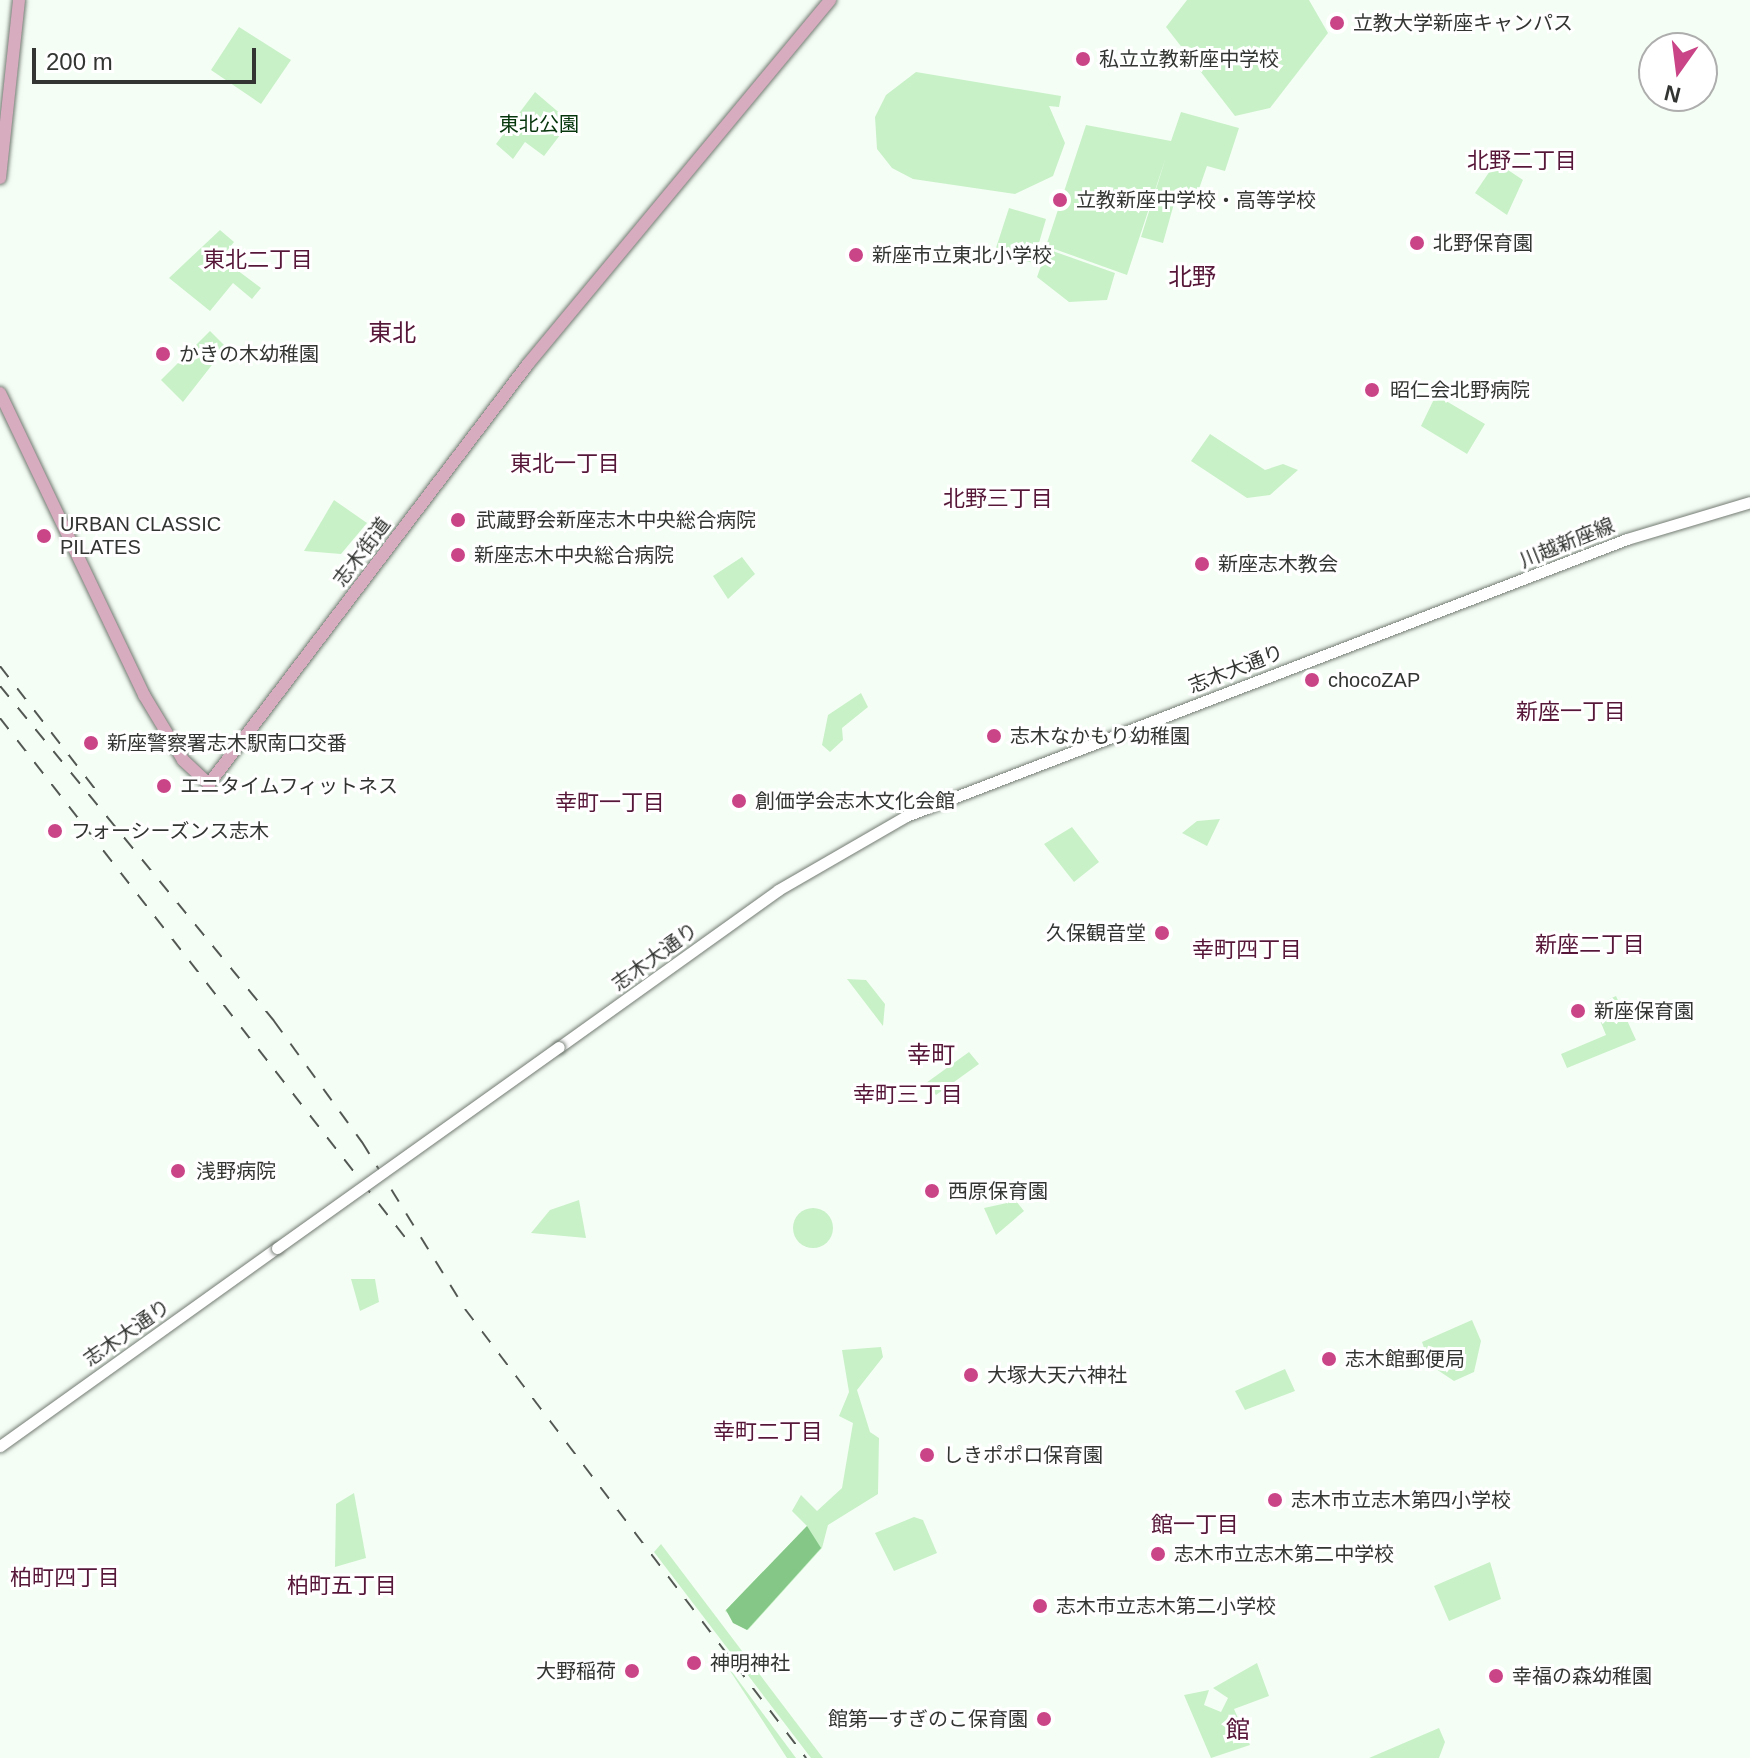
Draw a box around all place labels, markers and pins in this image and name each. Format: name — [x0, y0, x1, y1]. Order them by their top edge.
place label: 立教大学新座キャンパス — [1353, 11, 1573, 35]
marker: 立教大学新座キャンパス — [1328, 14, 1346, 32]
place label: 私立立教新座中学校 — [1099, 47, 1279, 71]
marker: 私立立教新座中学校 — [1074, 50, 1092, 68]
place label: 立教新座中学校・高等学校 — [1076, 188, 1316, 212]
marker: 立教新座中学校・高等学校 — [1051, 191, 1069, 209]
place label: 北野保育園 — [1433, 231, 1533, 255]
marker: 北野保育園 — [1408, 234, 1426, 252]
place label: 新座市立東北小学校 — [872, 243, 1052, 267]
marker: 新座市立東北小学校 — [847, 246, 865, 264]
place label: かきの木幼稚園 — [179, 342, 319, 366]
marker: かきの木幼稚園 — [154, 345, 172, 363]
place label: 昭仁会北野病院 — [1390, 378, 1530, 402]
marker: 昭仁会北野病院 — [1361, 379, 1383, 401]
place label: 武蔵野会新座志木中央総合病院 — [476, 508, 756, 532]
marker: 武蔵野会新座志木中央総合病院 — [447, 509, 469, 531]
place label: URBAN CLASSIC PILATES — [60, 512, 221, 559]
marker: URBAN CLASSIC PILATES — [35, 527, 53, 545]
place label: 新座志木中央総合病院 — [474, 543, 674, 567]
marker: 新座志木中央総合病院 — [449, 546, 467, 564]
place label: 新座志木教会 — [1218, 552, 1338, 576]
marker: 新座志木教会 — [1193, 555, 1211, 573]
place label: chocoZAP — [1328, 668, 1420, 692]
marker: chocoZAP — [1303, 671, 1321, 689]
place label: 志木なかもり幼稚園 — [1010, 724, 1190, 748]
marker: 志木なかもり幼稚園 — [985, 727, 1003, 745]
place label: 新座警察署志木駅南口交番 — [107, 731, 347, 755]
marker: 新座警察署志木駅南口交番 — [82, 734, 100, 752]
place label: エニタイムフィットネス — [180, 774, 400, 798]
marker: エニタイムフィットネス — [155, 777, 173, 795]
place label: 創価学会志木文化会館 — [755, 789, 955, 813]
marker: 創価学会志木文化会館 — [730, 792, 748, 810]
place label: フォーシーズンス志木 — [71, 819, 271, 843]
marker: フォーシーズンス志木 — [46, 822, 64, 840]
place label: 久保観音堂 — [1046, 921, 1146, 945]
marker: 久保観音堂 — [1153, 924, 1171, 942]
place label: 新座保育園 — [1594, 999, 1694, 1023]
marker: 新座保育園 — [1569, 1002, 1587, 1020]
place label: 浅野病院 — [196, 1159, 276, 1183]
marker: 浅野病院 — [167, 1160, 189, 1182]
place label: 西原保育園 — [948, 1179, 1048, 1203]
marker: 西原保育園 — [923, 1182, 941, 1200]
place label: 志木館郵便局 — [1345, 1347, 1465, 1371]
marker: 志木館郵便局 — [1320, 1350, 1338, 1368]
place label: 大塚大天六神社 — [987, 1363, 1127, 1387]
marker: 大塚大天六神社 — [962, 1366, 980, 1384]
place label: しきポポロ保育園 — [943, 1443, 1103, 1467]
marker: しきポポロ保育園 — [918, 1446, 936, 1464]
place label: 志木市立志木第四小学校 — [1291, 1488, 1511, 1512]
marker: 志木市立志木第四小学校 — [1266, 1491, 1284, 1509]
place label: 志木市立志木第二中学校 — [1174, 1542, 1394, 1566]
marker: 志木市立志木第二中学校 — [1149, 1545, 1167, 1563]
place label: 志木市立志木第二小学校 — [1056, 1594, 1276, 1618]
marker: 志木市立志木第二小学校 — [1031, 1597, 1049, 1615]
place label: 神明神社 — [710, 1651, 790, 1675]
marker: 神明神社 — [685, 1654, 703, 1672]
place label: 大野稲荷 — [536, 1659, 616, 1683]
marker: 大野稲荷 — [623, 1662, 641, 1680]
place label: 幸福の森幼稚園 — [1512, 1664, 1652, 1688]
marker: 幸福の森幼稚園 — [1487, 1667, 1505, 1685]
place label: 館第一すぎのこ保育園 — [828, 1707, 1028, 1731]
marker: 館第一すぎのこ保育園 — [1035, 1710, 1053, 1728]

